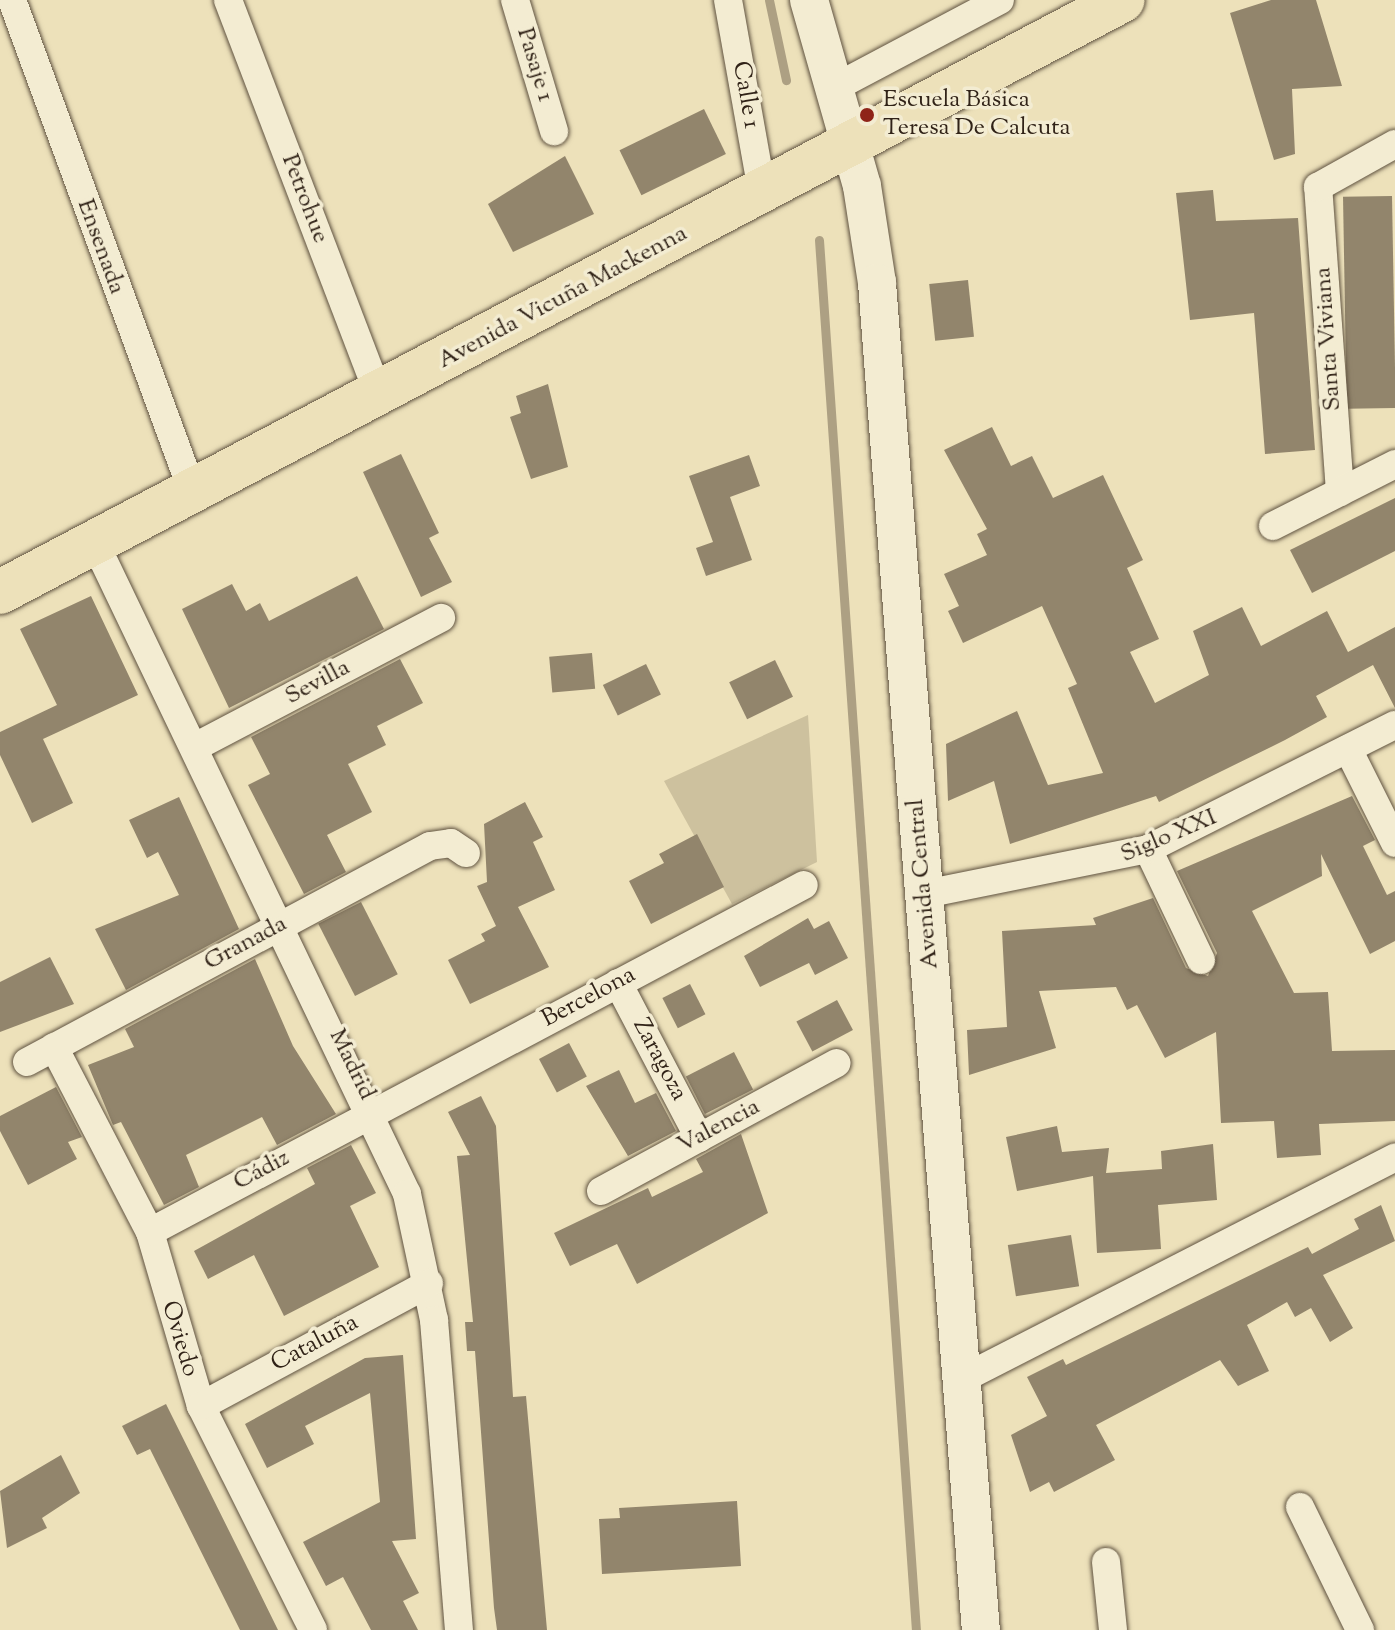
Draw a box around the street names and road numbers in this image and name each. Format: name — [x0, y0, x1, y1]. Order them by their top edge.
street label: Pasaje 1 — [509, 25, 559, 105]
street label: Calle 1 — [725, 59, 765, 131]
street label: Petrohue — [274, 151, 334, 247]
street label: Ensenada — [70, 196, 130, 298]
street label: Avenida Vicuña Mackenna — [433, 220, 693, 376]
street label: Santa Viviana — [1310, 266, 1348, 412]
street label: Sevilla — [281, 654, 355, 712]
street label: Avenida Central — [902, 798, 946, 970]
street label: Siglo XXI — [1117, 804, 1221, 870]
street label: Granada — [200, 910, 292, 978]
street label: Bercelona — [537, 961, 641, 1035]
street label: Zaragoza — [625, 1014, 693, 1106]
street label: Madrid — [322, 1025, 380, 1105]
street label: Valencia — [673, 1093, 765, 1161]
street label: Cádiz — [229, 1144, 295, 1198]
street label: Oviedo — [154, 1298, 204, 1380]
street label: Cataluña — [266, 1309, 364, 1379]

